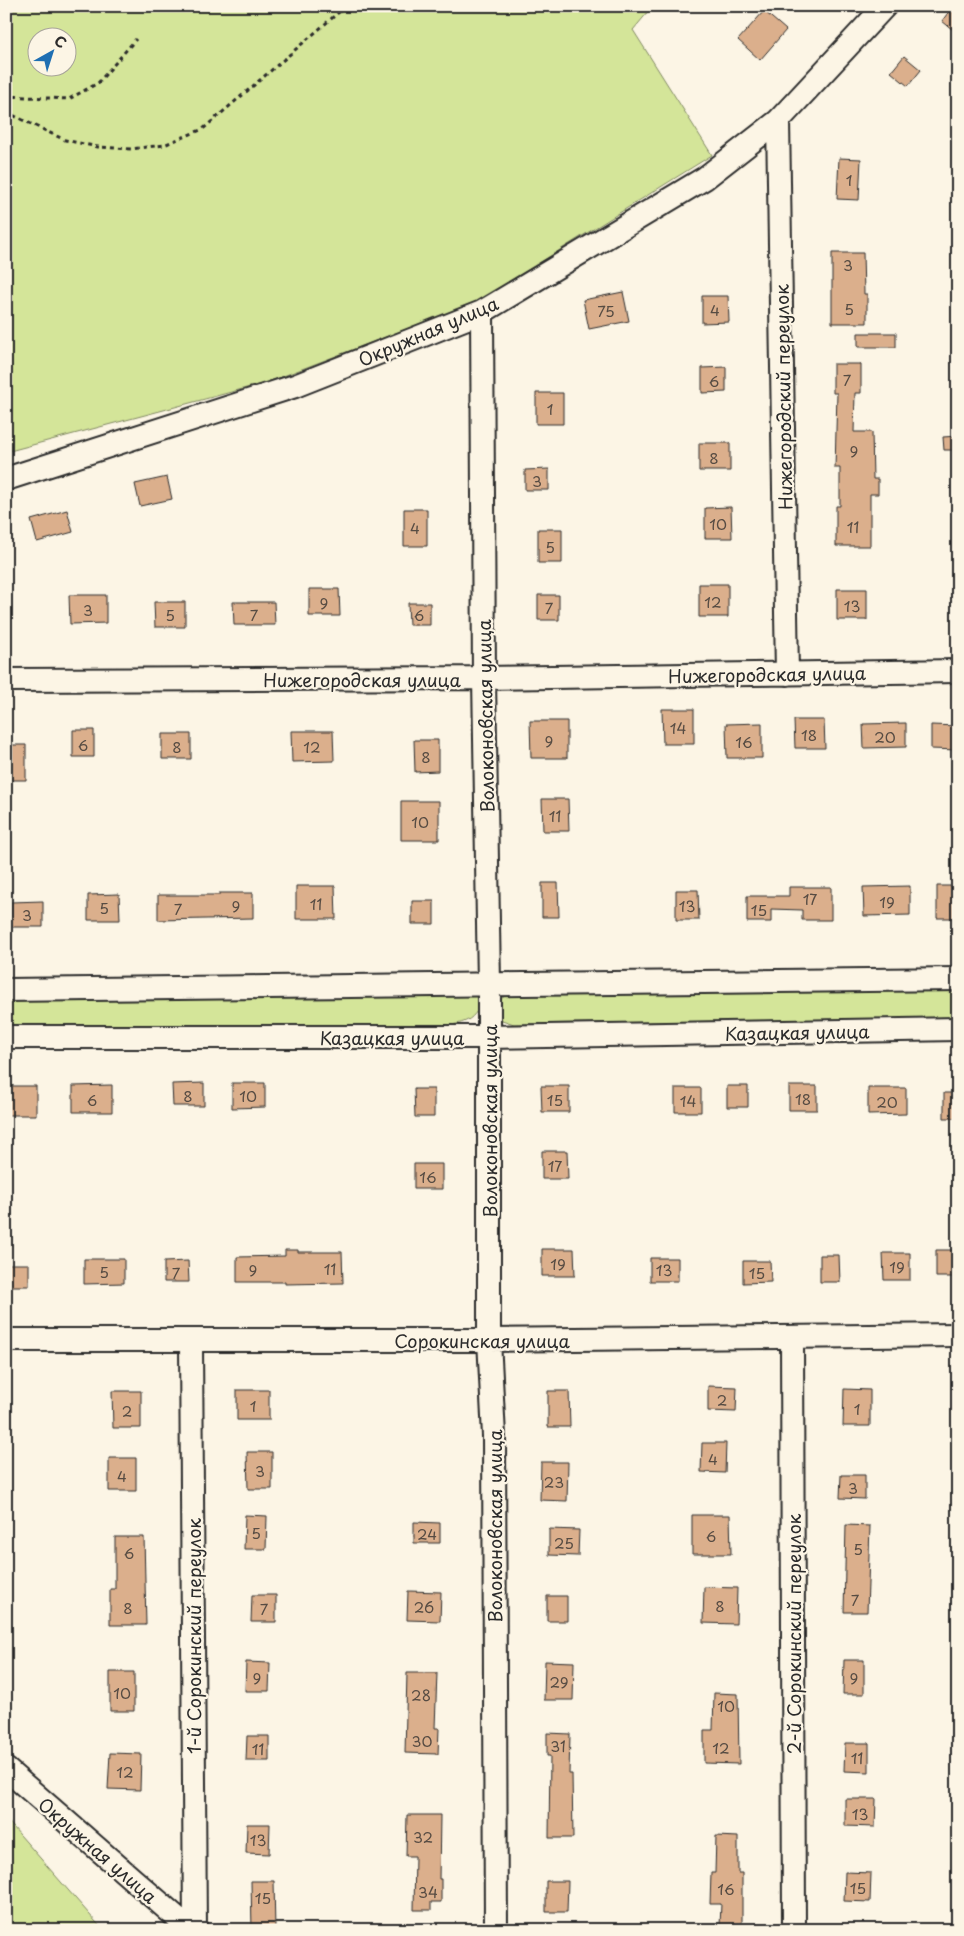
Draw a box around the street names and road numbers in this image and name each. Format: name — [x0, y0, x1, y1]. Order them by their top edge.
street label: Нижегородский переулок — [768, 284, 798, 510]
street label: Окружная улица — [354, 289, 503, 373]
street label: Волоконовская улица — [470, 618, 500, 813]
street label: Нижегородская улица — [668, 659, 867, 689]
street label: Нижегородская улица — [263, 666, 462, 693]
street label: Казацкая улица — [724, 1017, 870, 1047]
street label: Казацкая улица — [320, 1024, 465, 1051]
street label: Волоконовская улица — [476, 1024, 503, 1218]
street label: Сорокинская улица — [394, 1327, 570, 1354]
street label: Волоконовская улица — [481, 1429, 508, 1623]
street label: 2-й Сорокинский переулок — [780, 1513, 807, 1754]
street label: 1-й Сорокинский переулок — [180, 1518, 207, 1754]
street label: Окружная улица — [33, 1791, 164, 1910]

